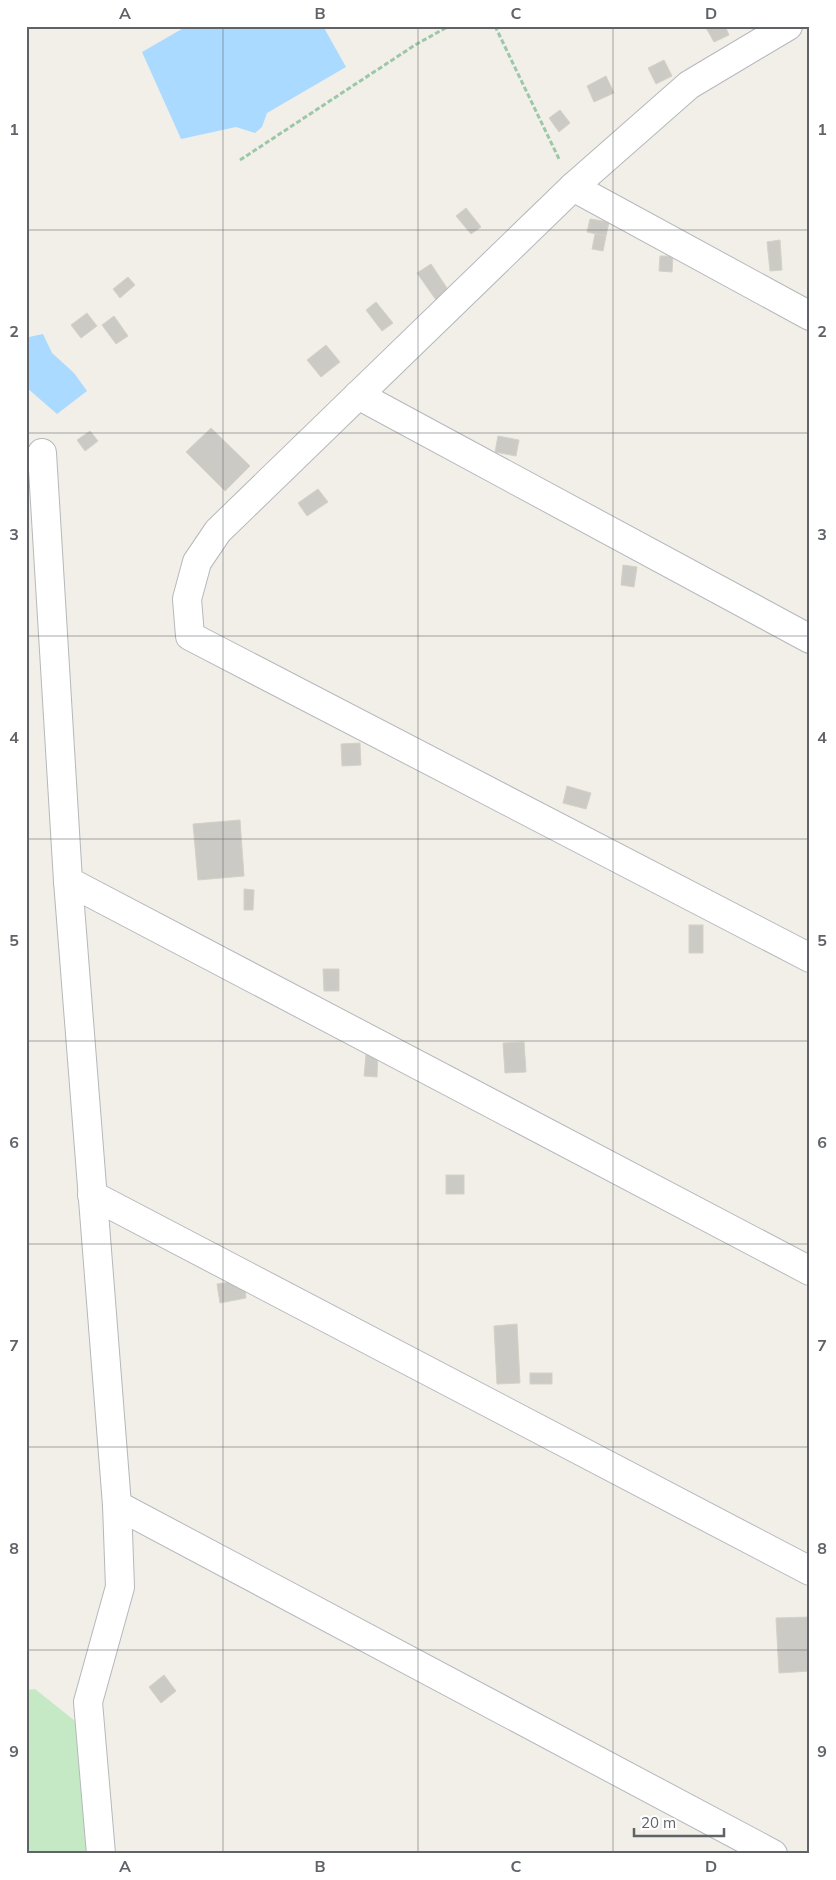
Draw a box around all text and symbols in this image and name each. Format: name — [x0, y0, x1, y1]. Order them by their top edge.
text: A — [119, 3, 131, 23]
text: B — [314, 3, 326, 23]
text: C — [511, 3, 522, 23]
text: D — [705, 3, 717, 23]
text: 1 — [9, 119, 19, 139]
text: 1 — [817, 119, 827, 139]
text: 2 — [9, 321, 19, 341]
text: 2 — [817, 321, 827, 341]
text: 3 — [9, 524, 19, 544]
text: 3 — [817, 524, 827, 544]
text: 4 — [9, 727, 19, 747]
text: 4 — [817, 727, 827, 747]
text: 5 — [9, 930, 19, 950]
text: 5 — [817, 930, 827, 950]
text: 6 — [9, 1132, 19, 1152]
text: 6 — [817, 1132, 827, 1152]
text: 7 — [9, 1335, 19, 1355]
text: 7 — [817, 1335, 827, 1355]
text: 8 — [9, 1538, 19, 1558]
text: 8 — [817, 1538, 827, 1558]
text: 9 — [9, 1741, 19, 1761]
text: 9 — [817, 1741, 827, 1761]
scale bar — [634, 1805, 724, 1837]
text: 20 m — [641, 1813, 676, 1832]
text: A — [119, 1856, 131, 1876]
text: B — [314, 1856, 326, 1876]
text: C — [511, 1856, 522, 1876]
text: D — [705, 1856, 717, 1876]

